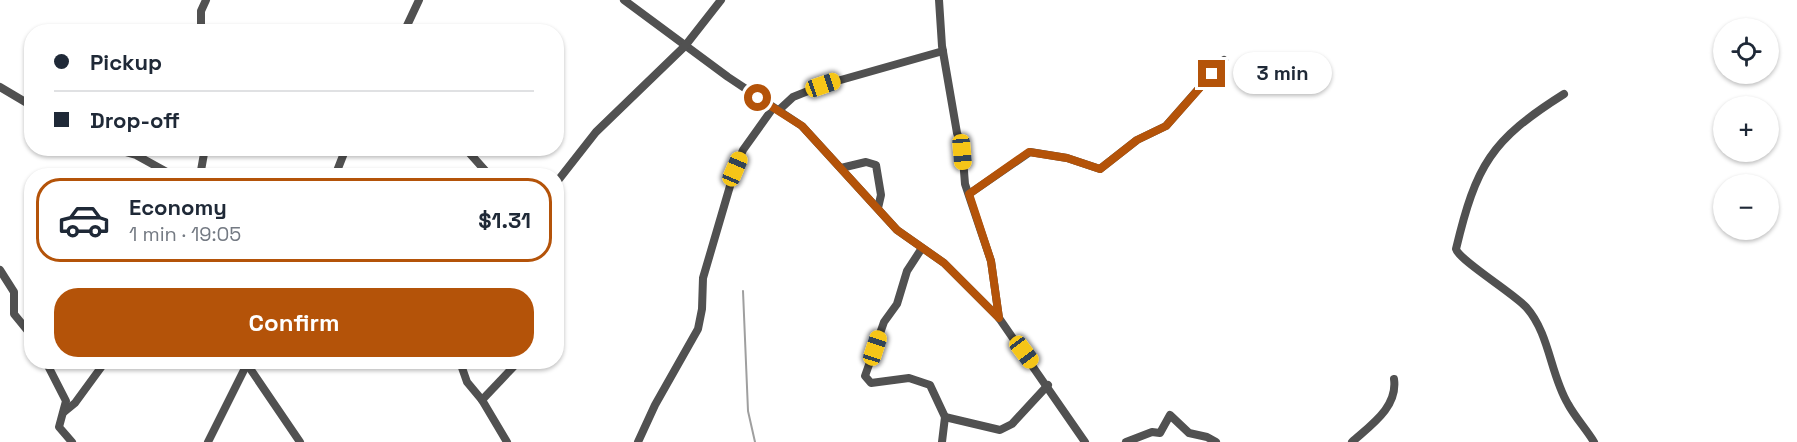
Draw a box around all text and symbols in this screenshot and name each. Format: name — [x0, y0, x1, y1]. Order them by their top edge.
map controls — [1713, 18, 1779, 240]
button: locate — [1713, 18, 1779, 84]
text: Pickup — [90, 48, 162, 76]
callout: 3 min — [1233, 53, 1332, 95]
route end — [1198, 60, 1225, 87]
text: 3 min — [1257, 60, 1308, 86]
car — [803, 71, 843, 99]
route start — [744, 84, 771, 111]
button: + — [1713, 96, 1779, 162]
text: Drop-off — [90, 106, 180, 134]
car — [951, 133, 973, 171]
car — [720, 149, 750, 189]
button: − — [1713, 174, 1779, 240]
icon: car — [57, 193, 111, 247]
text: Economy — [129, 193, 227, 221]
text: $1.31 — [478, 206, 531, 234]
text: 1 min · 19:05 — [129, 221, 241, 247]
button: Confirm — [54, 288, 534, 357]
car — [861, 328, 889, 368]
car — [1006, 332, 1042, 372]

